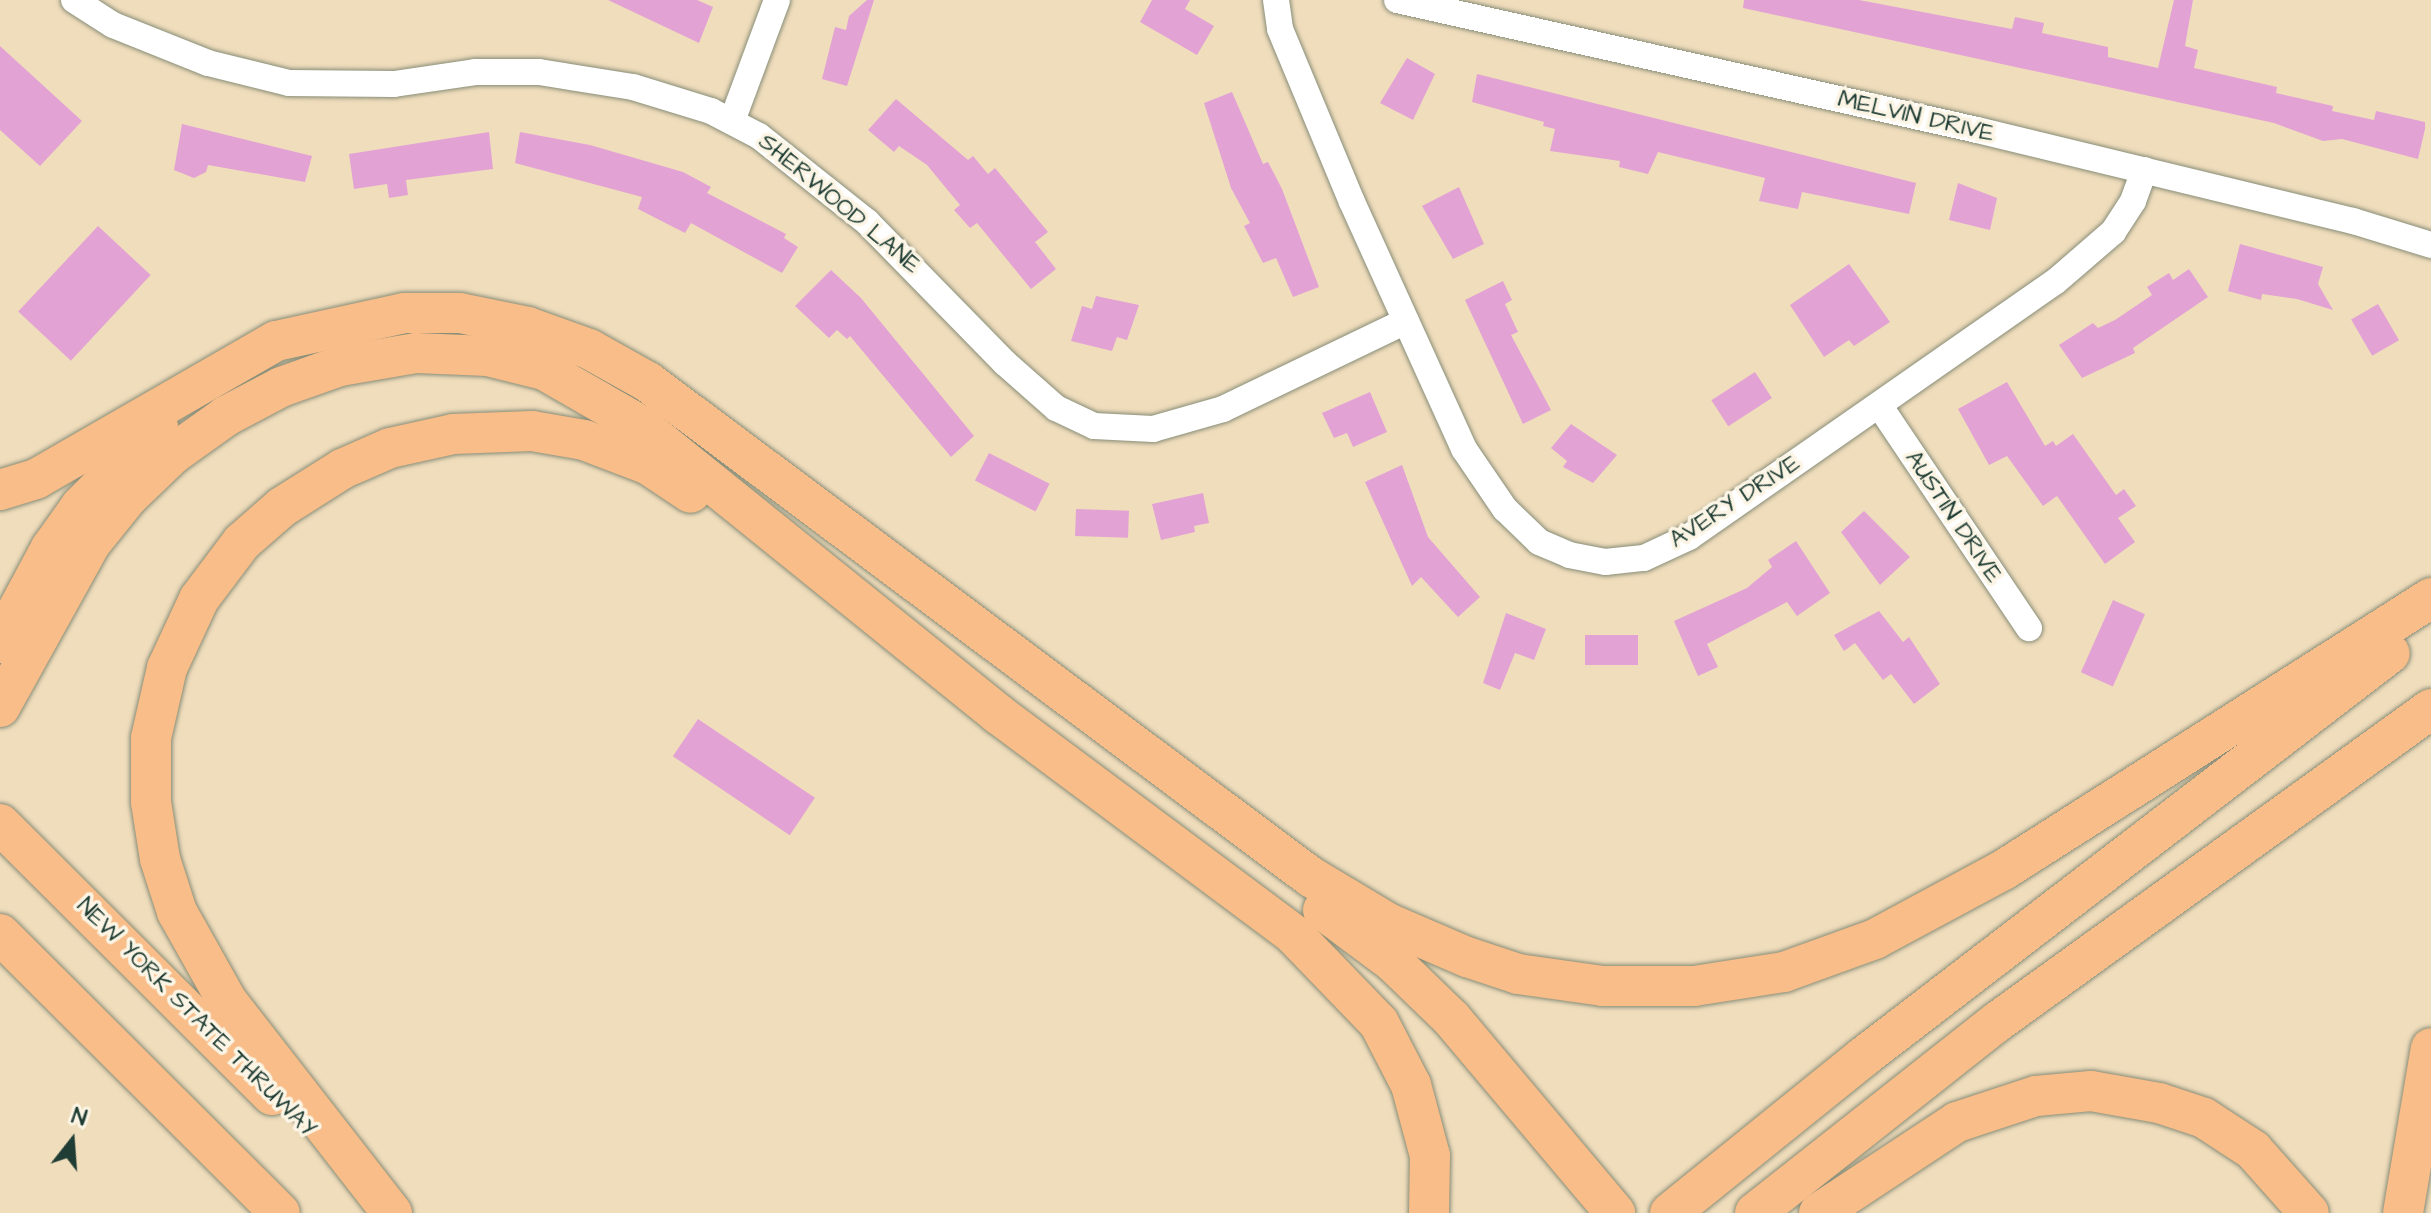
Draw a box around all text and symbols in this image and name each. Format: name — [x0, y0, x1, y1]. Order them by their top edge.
street label: MELVIN DRIVE — [1835, 85, 1997, 149]
street label: SHERWOOD LANE — [752, 128, 926, 280]
street label: AUSTIN DRIVE — [1898, 445, 2008, 589]
street label: AVERY DRIVE — [1664, 449, 1806, 555]
street label: NEW YORK STATE THRUWAY — [70, 892, 322, 1144]
north arrow — [32, 1101, 112, 1181]

